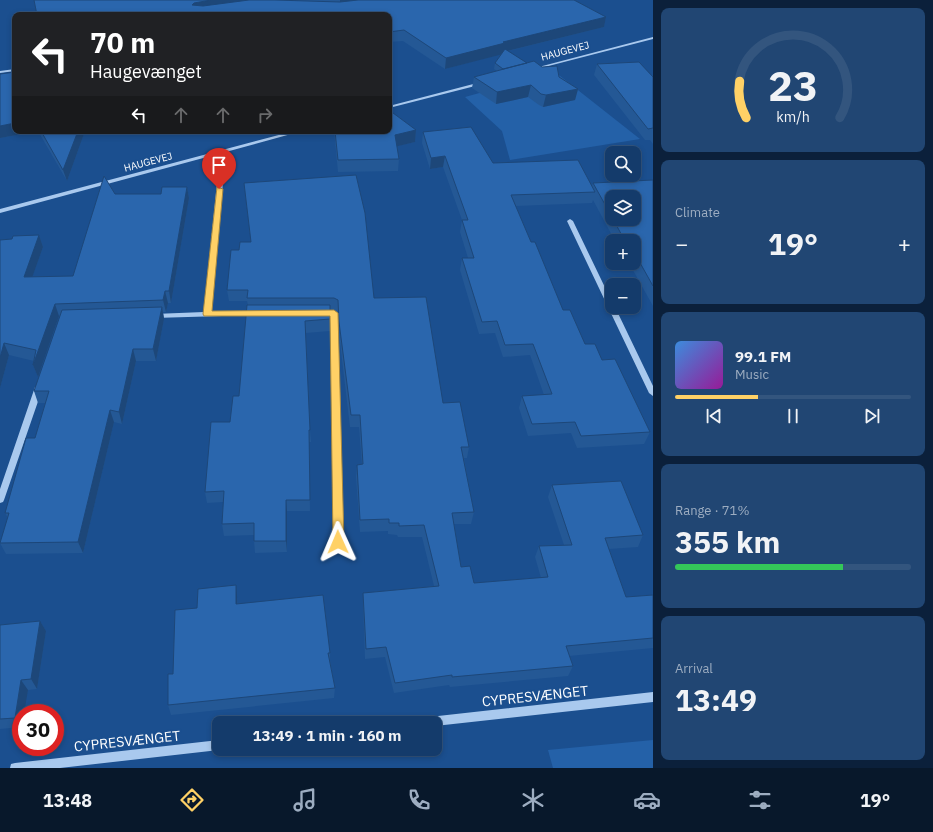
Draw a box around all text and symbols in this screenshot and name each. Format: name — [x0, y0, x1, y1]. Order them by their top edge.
text: 70 m — [90, 24, 155, 61]
icon: left — [24, 28, 76, 80]
street label: HAUGEVEJ — [539, 38, 591, 64]
text: 23 — [768, 58, 818, 112]
text: Haugevænget — [90, 60, 202, 83]
icon: left — [128, 104, 150, 126]
icon: ahead — [170, 104, 192, 126]
icon: ahead — [212, 104, 234, 126]
icon: right — [254, 104, 276, 126]
text: km/h — [776, 107, 810, 126]
map controls — [605, 146, 641, 314]
button: search — [605, 146, 641, 182]
pin — [202, 148, 236, 189]
street label: HAUGEVEJ — [122, 149, 174, 175]
icon: arrive — [208, 154, 230, 176]
button: layers — [605, 190, 641, 226]
text: Climate — [675, 204, 720, 221]
text: 19° — [768, 224, 818, 263]
text: − — [675, 229, 688, 258]
text: + — [898, 229, 911, 258]
button: + — [605, 234, 641, 270]
button: − — [605, 278, 641, 314]
text: 99.1 FM — [735, 347, 791, 366]
text: Music — [735, 366, 769, 383]
icon: previous — [703, 405, 725, 427]
icon: pause — [782, 405, 804, 427]
icon: next — [861, 405, 883, 427]
text: Range · 71% — [675, 502, 749, 519]
position arrow — [317, 521, 359, 563]
text: 355 km — [675, 522, 780, 561]
text: Arrival — [675, 660, 713, 677]
text: 13:49 — [675, 680, 757, 719]
street label: CYPRESVÆNGET — [481, 681, 589, 711]
speed limit sign: 30 — [12, 704, 64, 756]
street label: CYPRESVÆNGET — [73, 726, 181, 756]
text: 13:49 · 1 min · 160 m — [253, 726, 401, 745]
icon: directions — [178, 786, 206, 814]
icon: music — [291, 786, 319, 814]
icon: phone — [405, 786, 433, 814]
icon: climate — [519, 786, 547, 814]
icon: car — [633, 786, 661, 814]
icon: filters — [746, 786, 774, 814]
text: 13:48 — [43, 789, 92, 812]
text: 19° — [860, 789, 890, 812]

